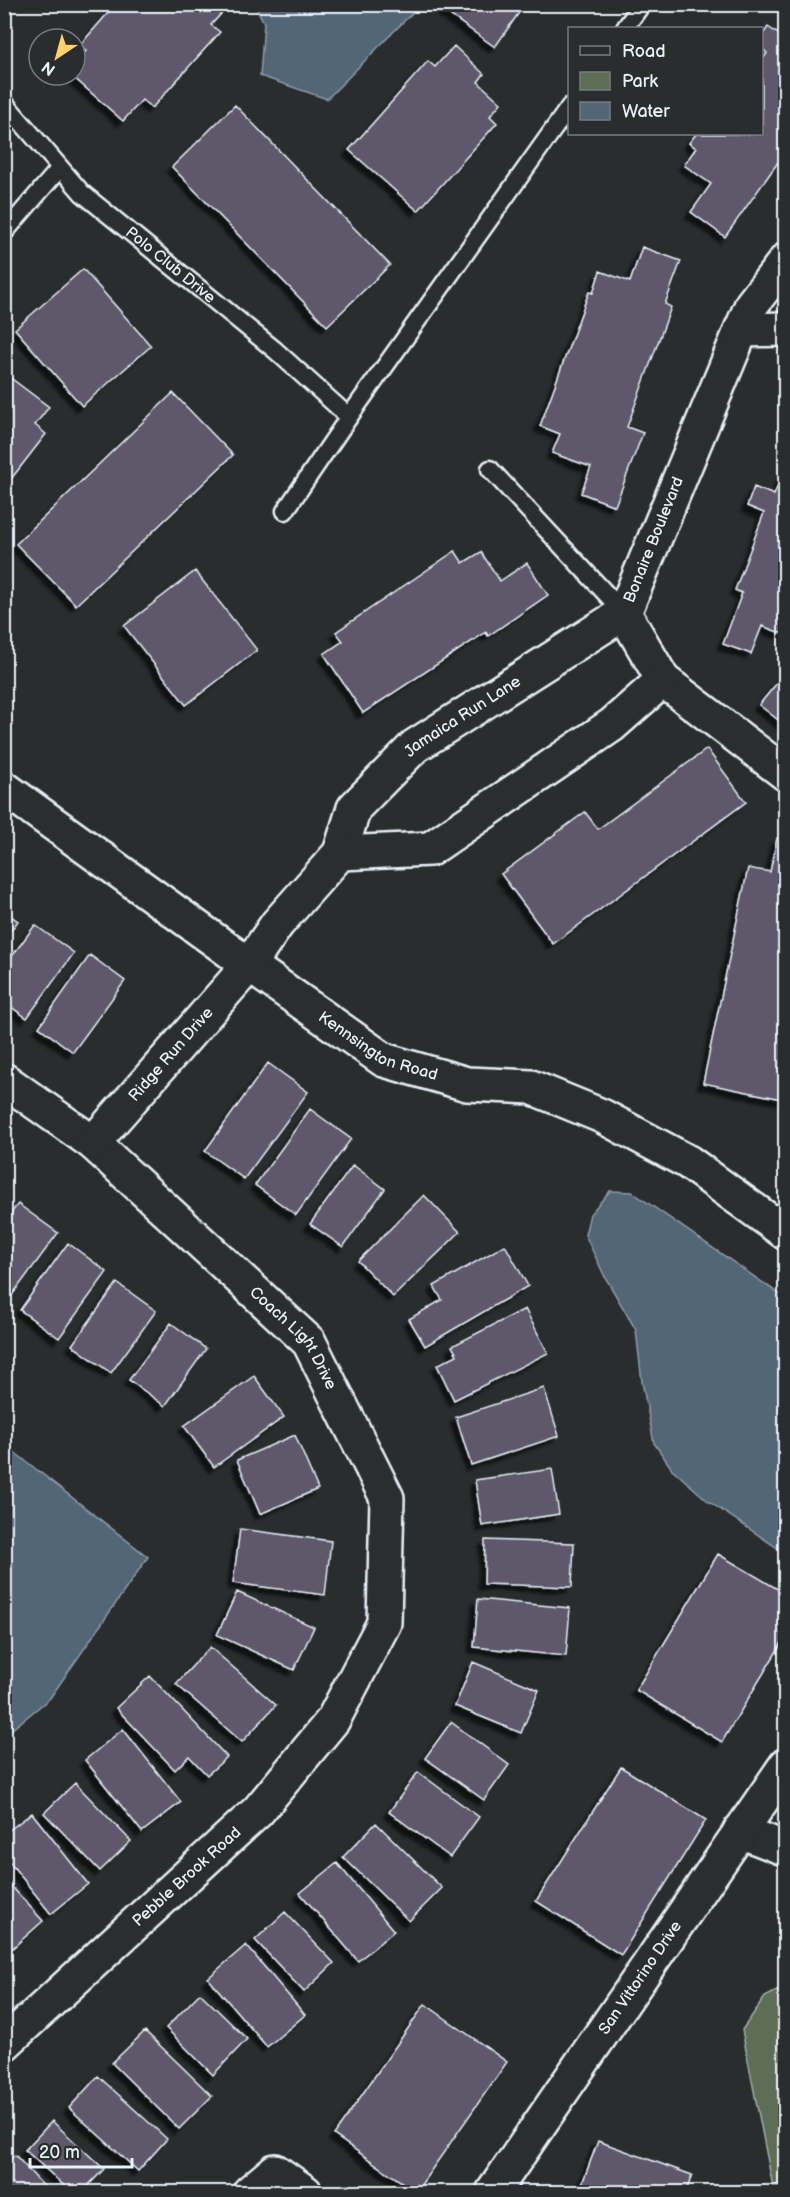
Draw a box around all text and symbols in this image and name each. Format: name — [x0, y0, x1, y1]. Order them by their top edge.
north arrow — [27, 27, 87, 87]
legend — [568, 27, 763, 135]
text: Road — [622, 41, 666, 62]
text: N — [39, 57, 60, 79]
text: Park — [622, 71, 658, 92]
text: Water — [622, 101, 670, 122]
street label: Polo Club Drive — [122, 223, 220, 308]
street label: Bonaire Boulevard — [620, 474, 688, 606]
street label: Jamaica Run Lane — [400, 671, 525, 761]
street label: Ridge Run Drive — [125, 1003, 217, 1105]
street label: Kennsington Road — [315, 1007, 440, 1084]
street label: Coach Light Drive — [246, 1283, 341, 1393]
street label: Pebble Brook Road — [129, 1823, 245, 1931]
street label: San Vittorino Drive — [595, 1917, 686, 2038]
scale bar — [30, 2131, 132, 2169]
text: 20 m — [39, 2142, 80, 2163]

